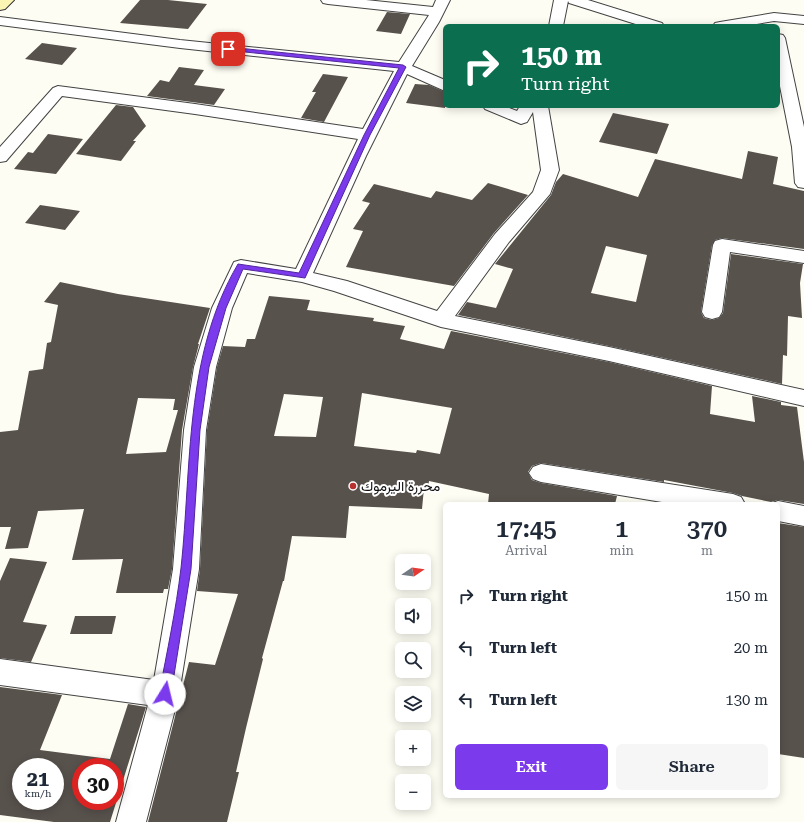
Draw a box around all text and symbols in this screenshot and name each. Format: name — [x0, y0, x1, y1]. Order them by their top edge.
pin — [211, 32, 245, 66]
icon: arrive — [217, 38, 239, 60]
text: 150 m — [521, 39, 602, 72]
icon: right — [455, 40, 507, 92]
text: Turn right — [521, 73, 609, 94]
place label: محررة اليرموك — [361, 478, 440, 495]
marker: محررة اليرموك — [348, 481, 358, 491]
text: 17:45 — [496, 515, 557, 543]
text: 1 — [615, 515, 628, 543]
text: 370 — [687, 515, 727, 543]
text: Arrival — [505, 543, 547, 558]
text: min — [610, 543, 634, 558]
text: m — [701, 543, 713, 558]
north arrow — [395, 554, 431, 590]
map controls — [395, 554, 431, 810]
icon: right — [455, 585, 477, 607]
text: Turn right — [489, 587, 568, 605]
text: 150 m — [725, 587, 768, 605]
button: sound — [395, 598, 431, 634]
icon: left — [455, 637, 477, 659]
text: Turn left — [489, 639, 557, 657]
text: 20 m — [734, 639, 768, 657]
button: search — [395, 642, 431, 678]
position arrow — [144, 673, 186, 715]
button: layers — [395, 686, 431, 722]
icon: left — [455, 689, 477, 711]
text: Turn left — [489, 691, 557, 709]
text: 130 m — [725, 691, 768, 709]
button: + — [395, 730, 431, 766]
button: Exit — [455, 744, 608, 790]
button: Share — [616, 744, 768, 790]
speed limit sign: 30 — [72, 758, 124, 810]
text: 21 — [27, 767, 49, 791]
button: − — [395, 774, 431, 810]
text: km/h — [25, 788, 51, 799]

